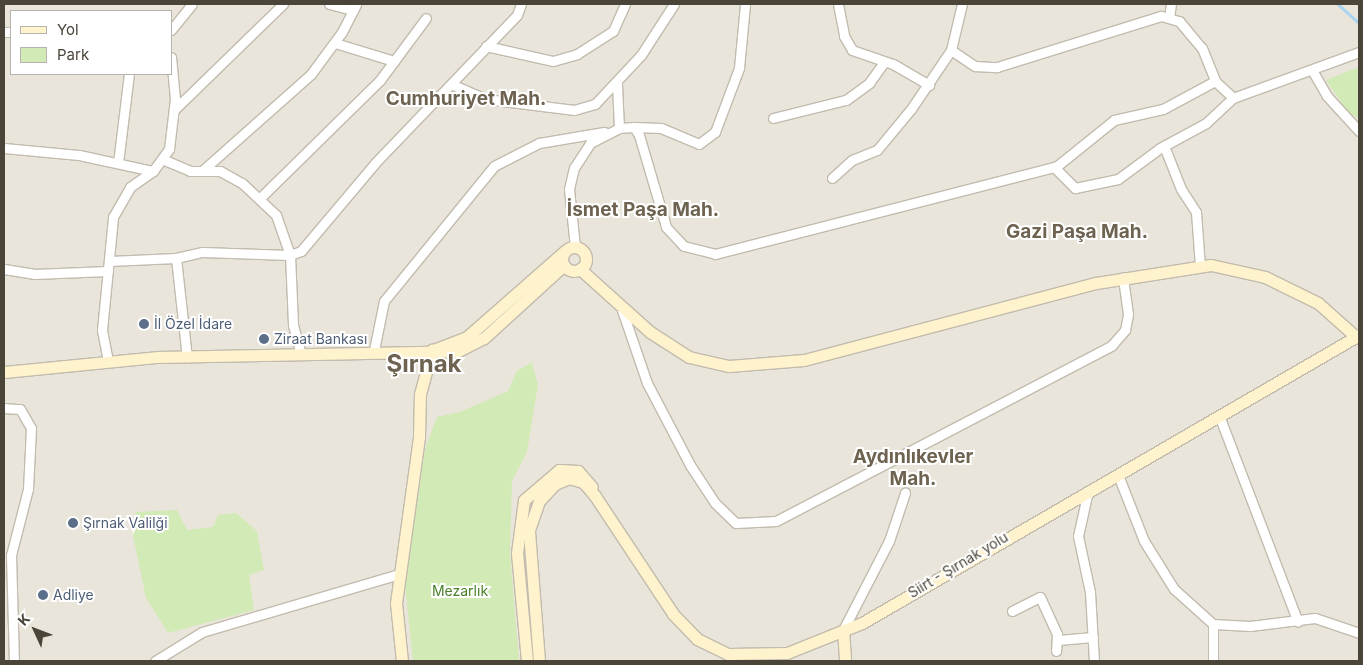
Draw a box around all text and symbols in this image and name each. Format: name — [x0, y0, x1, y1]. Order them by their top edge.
legend — [10, 10, 172, 75]
text: Yol — [57, 20, 79, 39]
text: Park — [57, 45, 89, 64]
district label: Cumhuriyet Mah. — [386, 88, 546, 110]
district label: İsmet Paşa Mah. — [567, 199, 719, 221]
district label: Gazi Paşa Mah. — [1006, 221, 1148, 243]
place label: İl Özel İdare — [154, 316, 232, 332]
marker: İl Özel İdare — [138, 318, 150, 330]
place label: Ziraat Bankası — [274, 331, 367, 347]
marker: Ziraat Bankası — [258, 333, 270, 345]
district label: Şırnak — [387, 350, 461, 378]
district label: Aydınlıkevler Mah. — [853, 446, 973, 490]
place label: Şırnak Valilği — [83, 515, 168, 531]
marker: Şırnak Valilği — [67, 517, 79, 529]
street label: Siirt - Şırnak yolu — [905, 529, 1011, 601]
park label: Mezarlık — [432, 583, 488, 599]
place label: Adliye — [53, 587, 94, 603]
marker: Adliye — [37, 589, 49, 601]
north arrow — [10, 605, 60, 655]
text: K — [14, 610, 33, 629]

